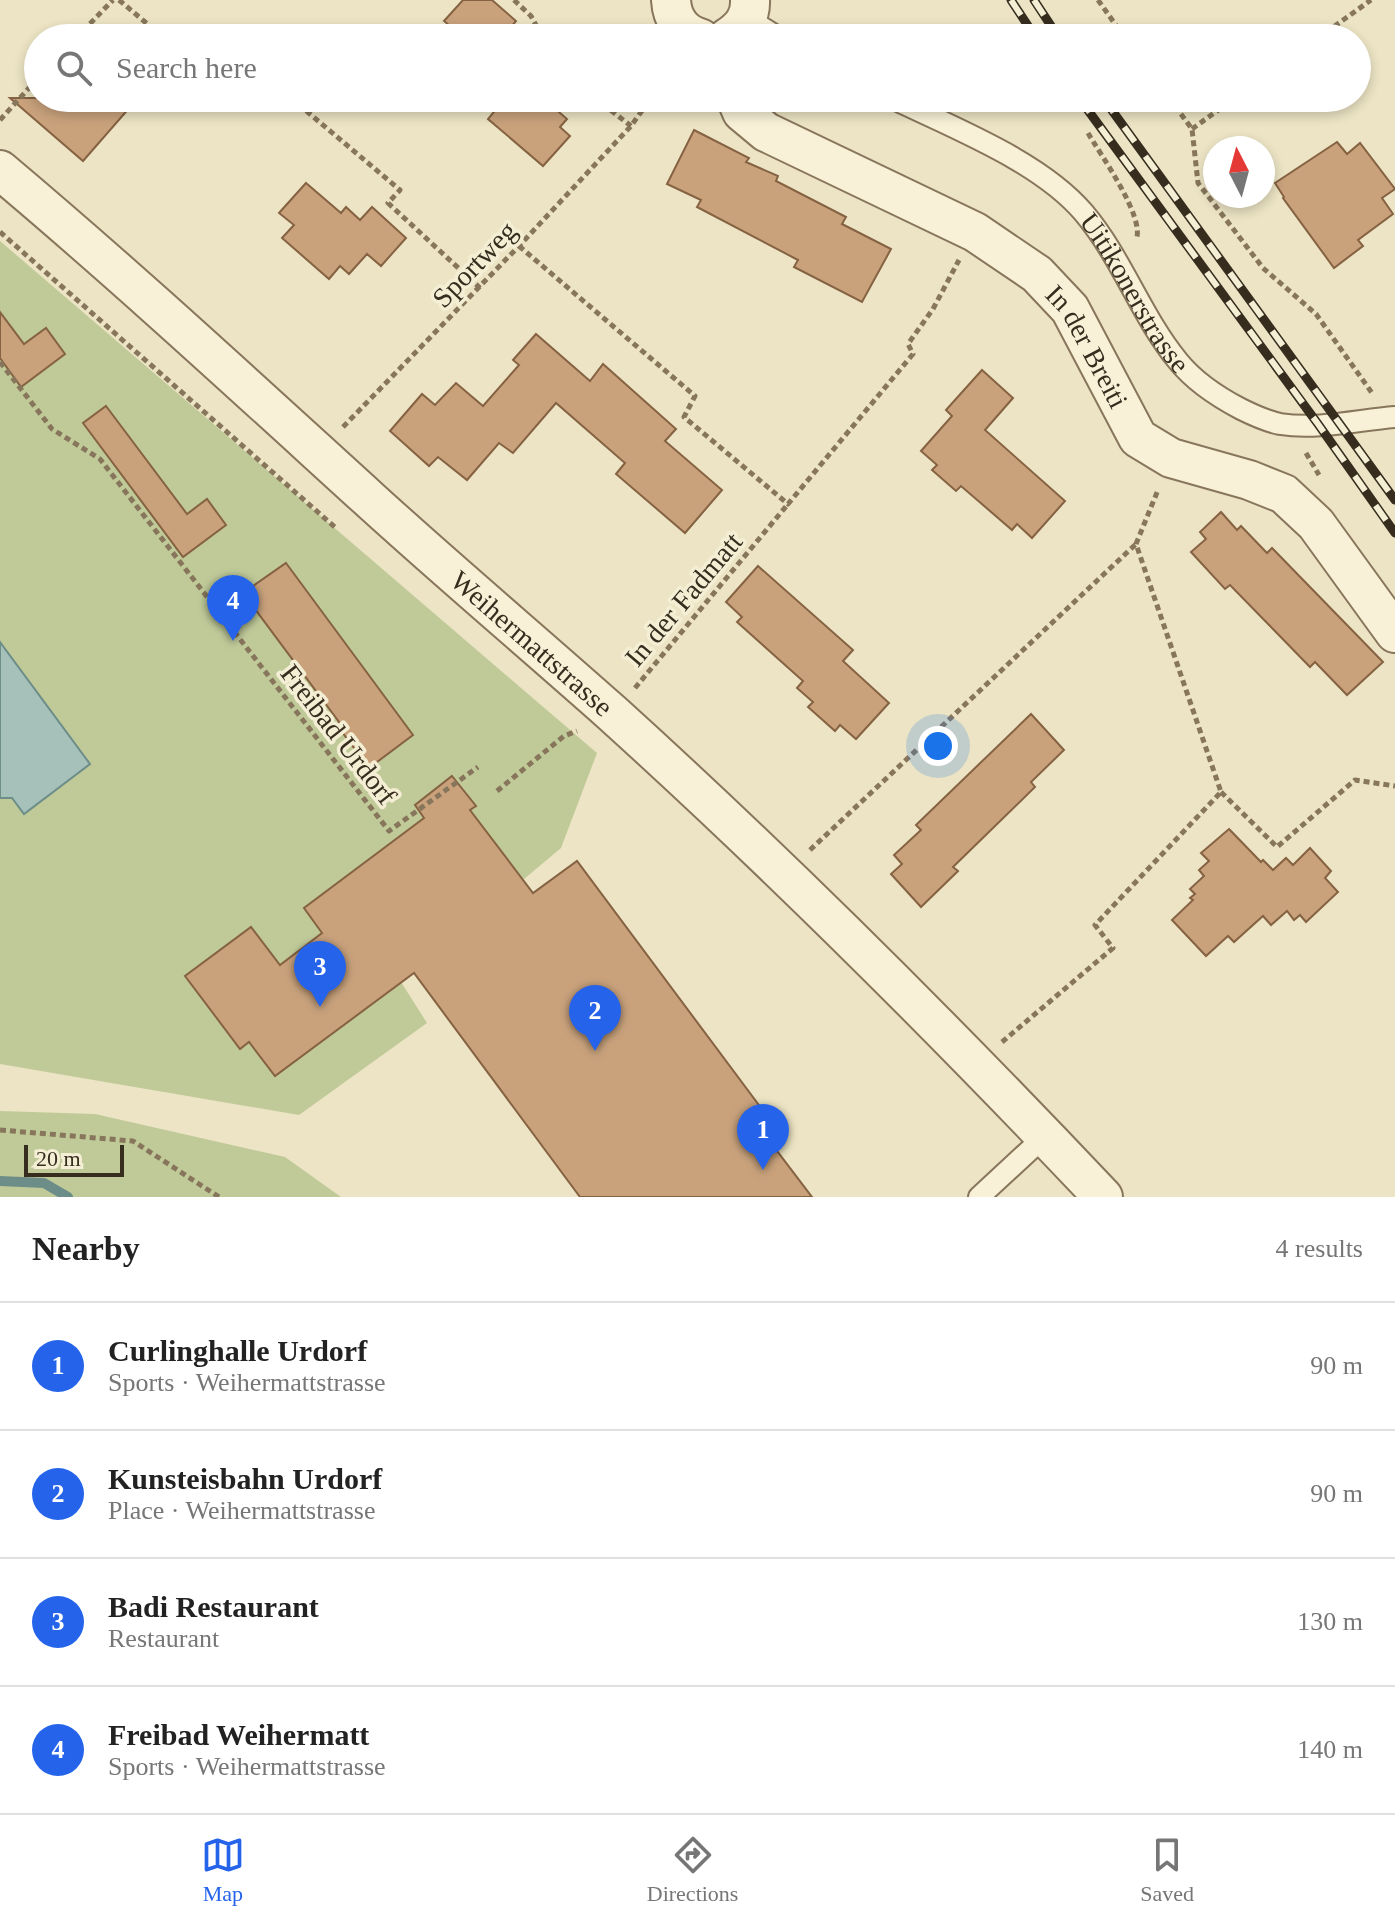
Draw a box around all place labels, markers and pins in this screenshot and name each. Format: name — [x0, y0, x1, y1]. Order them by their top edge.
pin: 4 — [207, 575, 259, 641]
pin: 3 — [294, 941, 346, 1007]
pin: 2 — [569, 985, 621, 1051]
pin: 1 — [737, 1104, 789, 1170]

